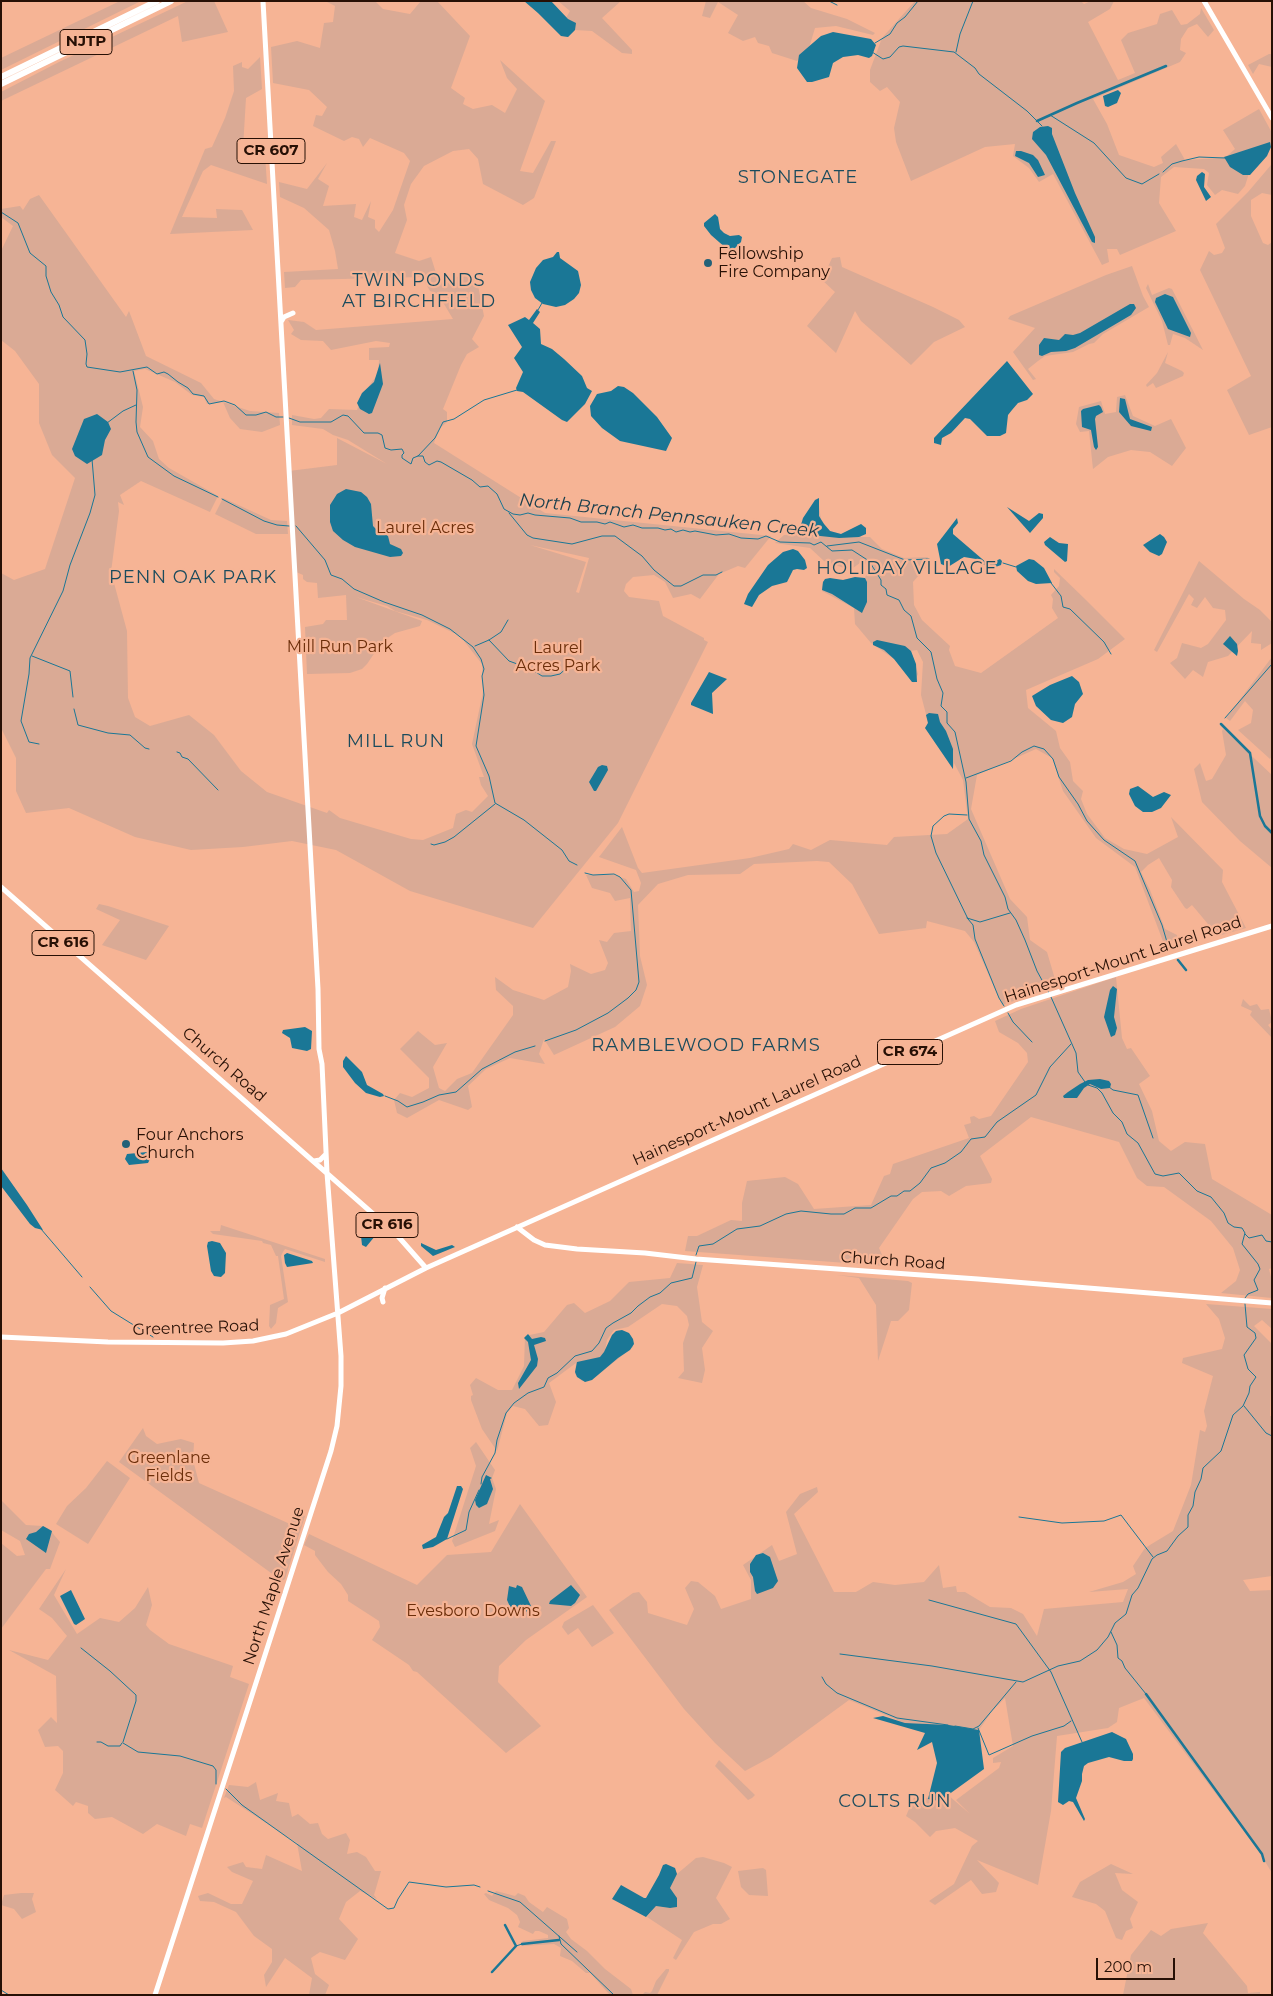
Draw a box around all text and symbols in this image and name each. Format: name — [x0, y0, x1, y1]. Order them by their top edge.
road number: NJTP — [60, 30, 112, 54]
road number: CR 607 — [237, 138, 305, 164]
district label: STONEGATE — [737, 167, 859, 189]
place label: Fellowship Fire Company — [718, 244, 830, 282]
marker: Fellowship Fire Company — [702, 257, 714, 269]
district label: TWIN PONDS AT BIRCHFIELD — [340, 270, 498, 312]
water label: North Branch Pennsauken Creek — [518, 490, 820, 542]
park label: Laurel Acres — [376, 518, 474, 538]
district label: HOLIDAY VILLAGE — [814, 558, 1000, 580]
district label: PENN OAK PARK — [107, 567, 279, 589]
park label: Mill Run Park — [287, 637, 393, 657]
park label: Laurel Acres Park — [516, 638, 600, 676]
district label: MILL RUN — [346, 731, 446, 753]
street label: Hainesport-Mount Laurel Road — [1002, 912, 1244, 1008]
road number: CR 616 — [32, 930, 94, 956]
street label: Church Road — [178, 1023, 270, 1107]
district label: RAMBLEWOOD FARMS — [589, 1035, 823, 1057]
road number: CR 674 — [878, 1040, 942, 1064]
street label: Hainesport-Mount Laurel Road — [630, 1052, 864, 1170]
place label: Four Anchors Church — [136, 1125, 243, 1163]
marker: Four Anchors Church — [120, 1138, 132, 1150]
road number: CR 616 — [356, 1212, 418, 1238]
street label: Church Road — [840, 1248, 946, 1274]
street label: Greentree Road — [132, 1316, 260, 1340]
park label: Greenlane Fields — [128, 1448, 210, 1486]
street label: North Maple Avenue — [239, 1504, 309, 1668]
park label: Evesboro Downs — [406, 1601, 540, 1621]
district label: COLTS RUN — [837, 1791, 953, 1813]
scale bar — [1098, 1948, 1177, 1980]
text: 200 m — [1104, 1957, 1152, 1976]

